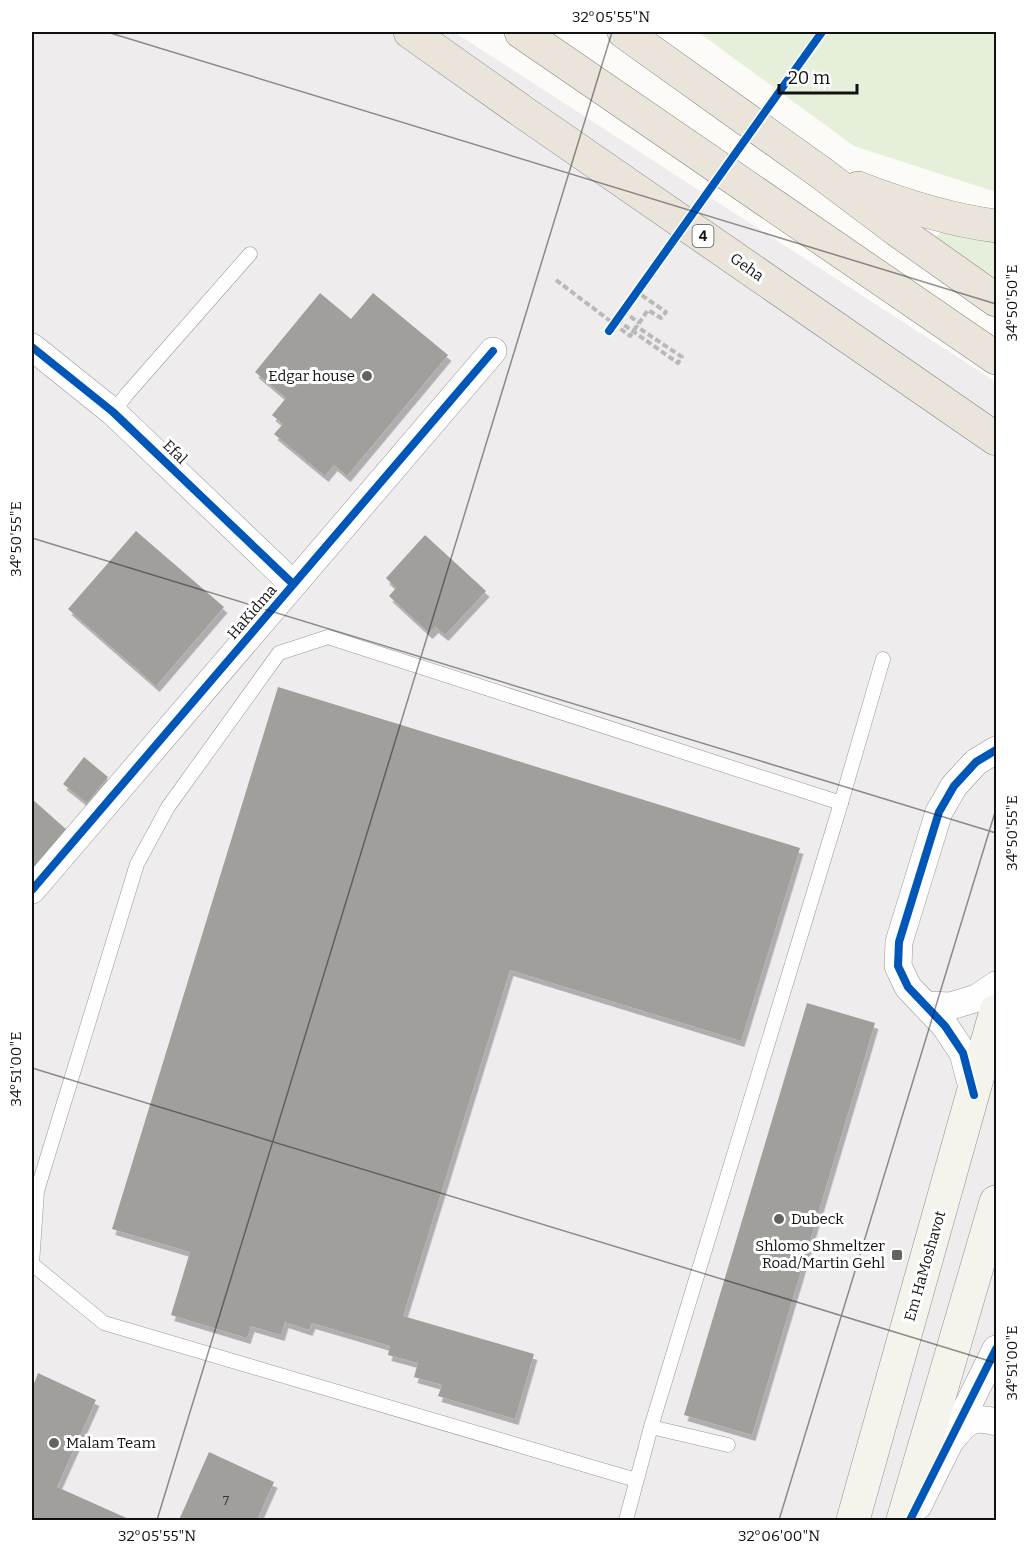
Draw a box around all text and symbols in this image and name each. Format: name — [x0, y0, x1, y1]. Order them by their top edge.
text: 32°05'55"N — [572, 8, 650, 26]
scale bar — [779, 57, 857, 95]
text: 20 m — [788, 67, 830, 89]
road number: 4 — [692, 225, 714, 247]
street label: Geha — [727, 249, 767, 285]
text: 34°50'50"E — [1003, 264, 1021, 342]
place label: Edgar house — [268, 367, 355, 385]
marker: Edgar house — [360, 369, 374, 383]
street label: Efal — [159, 436, 191, 468]
text: 34°50'55"E — [7, 501, 25, 577]
street label: HaKidma — [224, 581, 280, 643]
text: 34°50'55"E — [1003, 795, 1021, 871]
text: 34°51'00"E — [7, 1031, 25, 1107]
street label: Em HaMoshavot — [901, 1208, 950, 1323]
place label: Dubeck — [791, 1210, 844, 1228]
marker: Dubeck — [772, 1212, 786, 1226]
place label: Shlomo Shmeltzer Road/Martin Gehl — [755, 1237, 885, 1272]
marker: Shlomo Shmeltzer Road/Martin Gehl — [890, 1248, 904, 1262]
text: 34°51'00"E — [1003, 1325, 1021, 1401]
place label: Malam Team — [66, 1434, 156, 1452]
marker: Malam Team — [47, 1436, 61, 1450]
house number: 7 — [223, 1494, 229, 1508]
text: 32°05'55"N — [118, 1527, 196, 1545]
text: 32°06'00"N — [738, 1527, 820, 1545]

